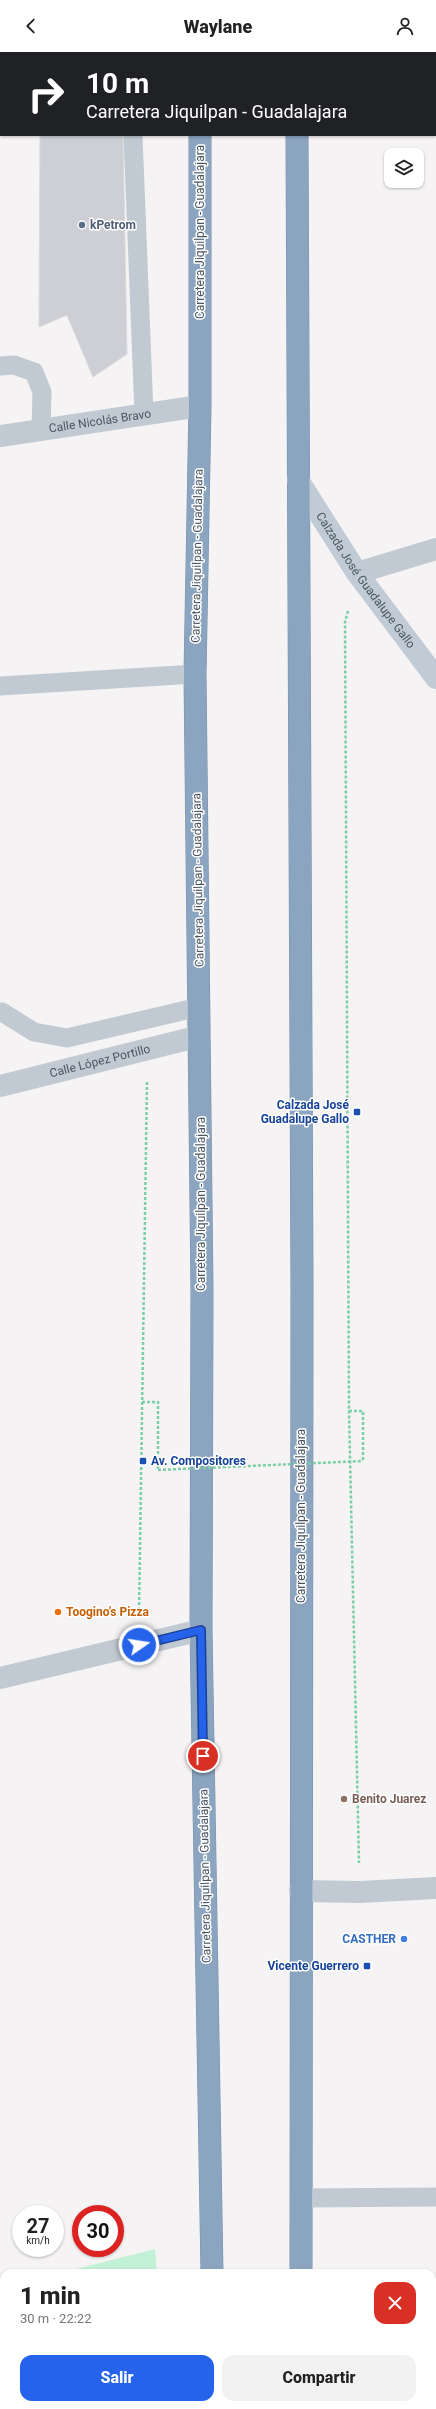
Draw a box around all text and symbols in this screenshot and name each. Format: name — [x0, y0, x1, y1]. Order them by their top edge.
icon: back — [20, 15, 42, 37]
icon: person — [394, 15, 416, 37]
text: Waylane — [184, 16, 252, 37]
text: 10 m — [86, 67, 149, 100]
icon: right — [20, 68, 72, 120]
text: Carretera Jiquilpan - Guadalajara — [86, 101, 347, 122]
street label: Carretera Jiquilpan - Guadalajara — [193, 145, 207, 319]
map controls — [384, 148, 424, 188]
button: layers — [384, 148, 424, 188]
place label: kPetrom — [90, 218, 136, 232]
marker: kPetrom — [77, 220, 87, 230]
street label: Calle Nicolás Bravo — [48, 406, 152, 436]
street label: Carretera Jiquilpan - Guadalajara — [188, 469, 206, 643]
street label: Calzada José Guadalupe Gallo — [313, 510, 418, 651]
street label: Carretera Jiquilpan - Guadalajara — [189, 793, 207, 967]
street label: Calle López Portillo — [48, 1042, 152, 1080]
place label: Calzada José Guadalupe Gallo — [261, 1098, 350, 1126]
marker: Calzada José Guadalupe Gallo — [352, 1107, 362, 1117]
street label: Carretera Jiquilpan - Guadalajara — [194, 1117, 208, 1291]
street label: Carretera Jiquilpan - Guadalajara — [294, 1429, 308, 1603]
place label: Av. Compositores — [151, 1454, 246, 1468]
marker: Av. Compositores — [138, 1456, 148, 1466]
place label: Toogino's Pizza — [66, 1605, 150, 1619]
marker: Toogino's Pizza — [53, 1607, 63, 1617]
position arrow — [118, 1624, 160, 1666]
pin — [186, 1739, 220, 1773]
icon: arrive — [192, 1745, 214, 1767]
street label: Carretera Jiquilpan - Guadalajara — [196, 1789, 214, 1963]
place label: Benito Juarez — [352, 1792, 426, 1806]
marker: Benito Juarez — [339, 1794, 349, 1804]
place label: CASTHER — [342, 1932, 396, 1946]
marker: CASTHER — [399, 1934, 409, 1944]
place label: Vicente Guerrero — [267, 1959, 359, 1973]
marker: Vicente Guerrero — [362, 1961, 372, 1971]
speed limit sign: 30 — [72, 2205, 124, 2257]
text: 27 — [27, 2214, 49, 2238]
text: km/h — [26, 2235, 50, 2246]
text: 1 min — [20, 2282, 81, 2310]
button: close — [374, 2282, 416, 2324]
text: 30 m · 22:22 — [20, 2311, 91, 2326]
button: Salir — [20, 2355, 214, 2401]
button: Compartir — [222, 2355, 416, 2401]

